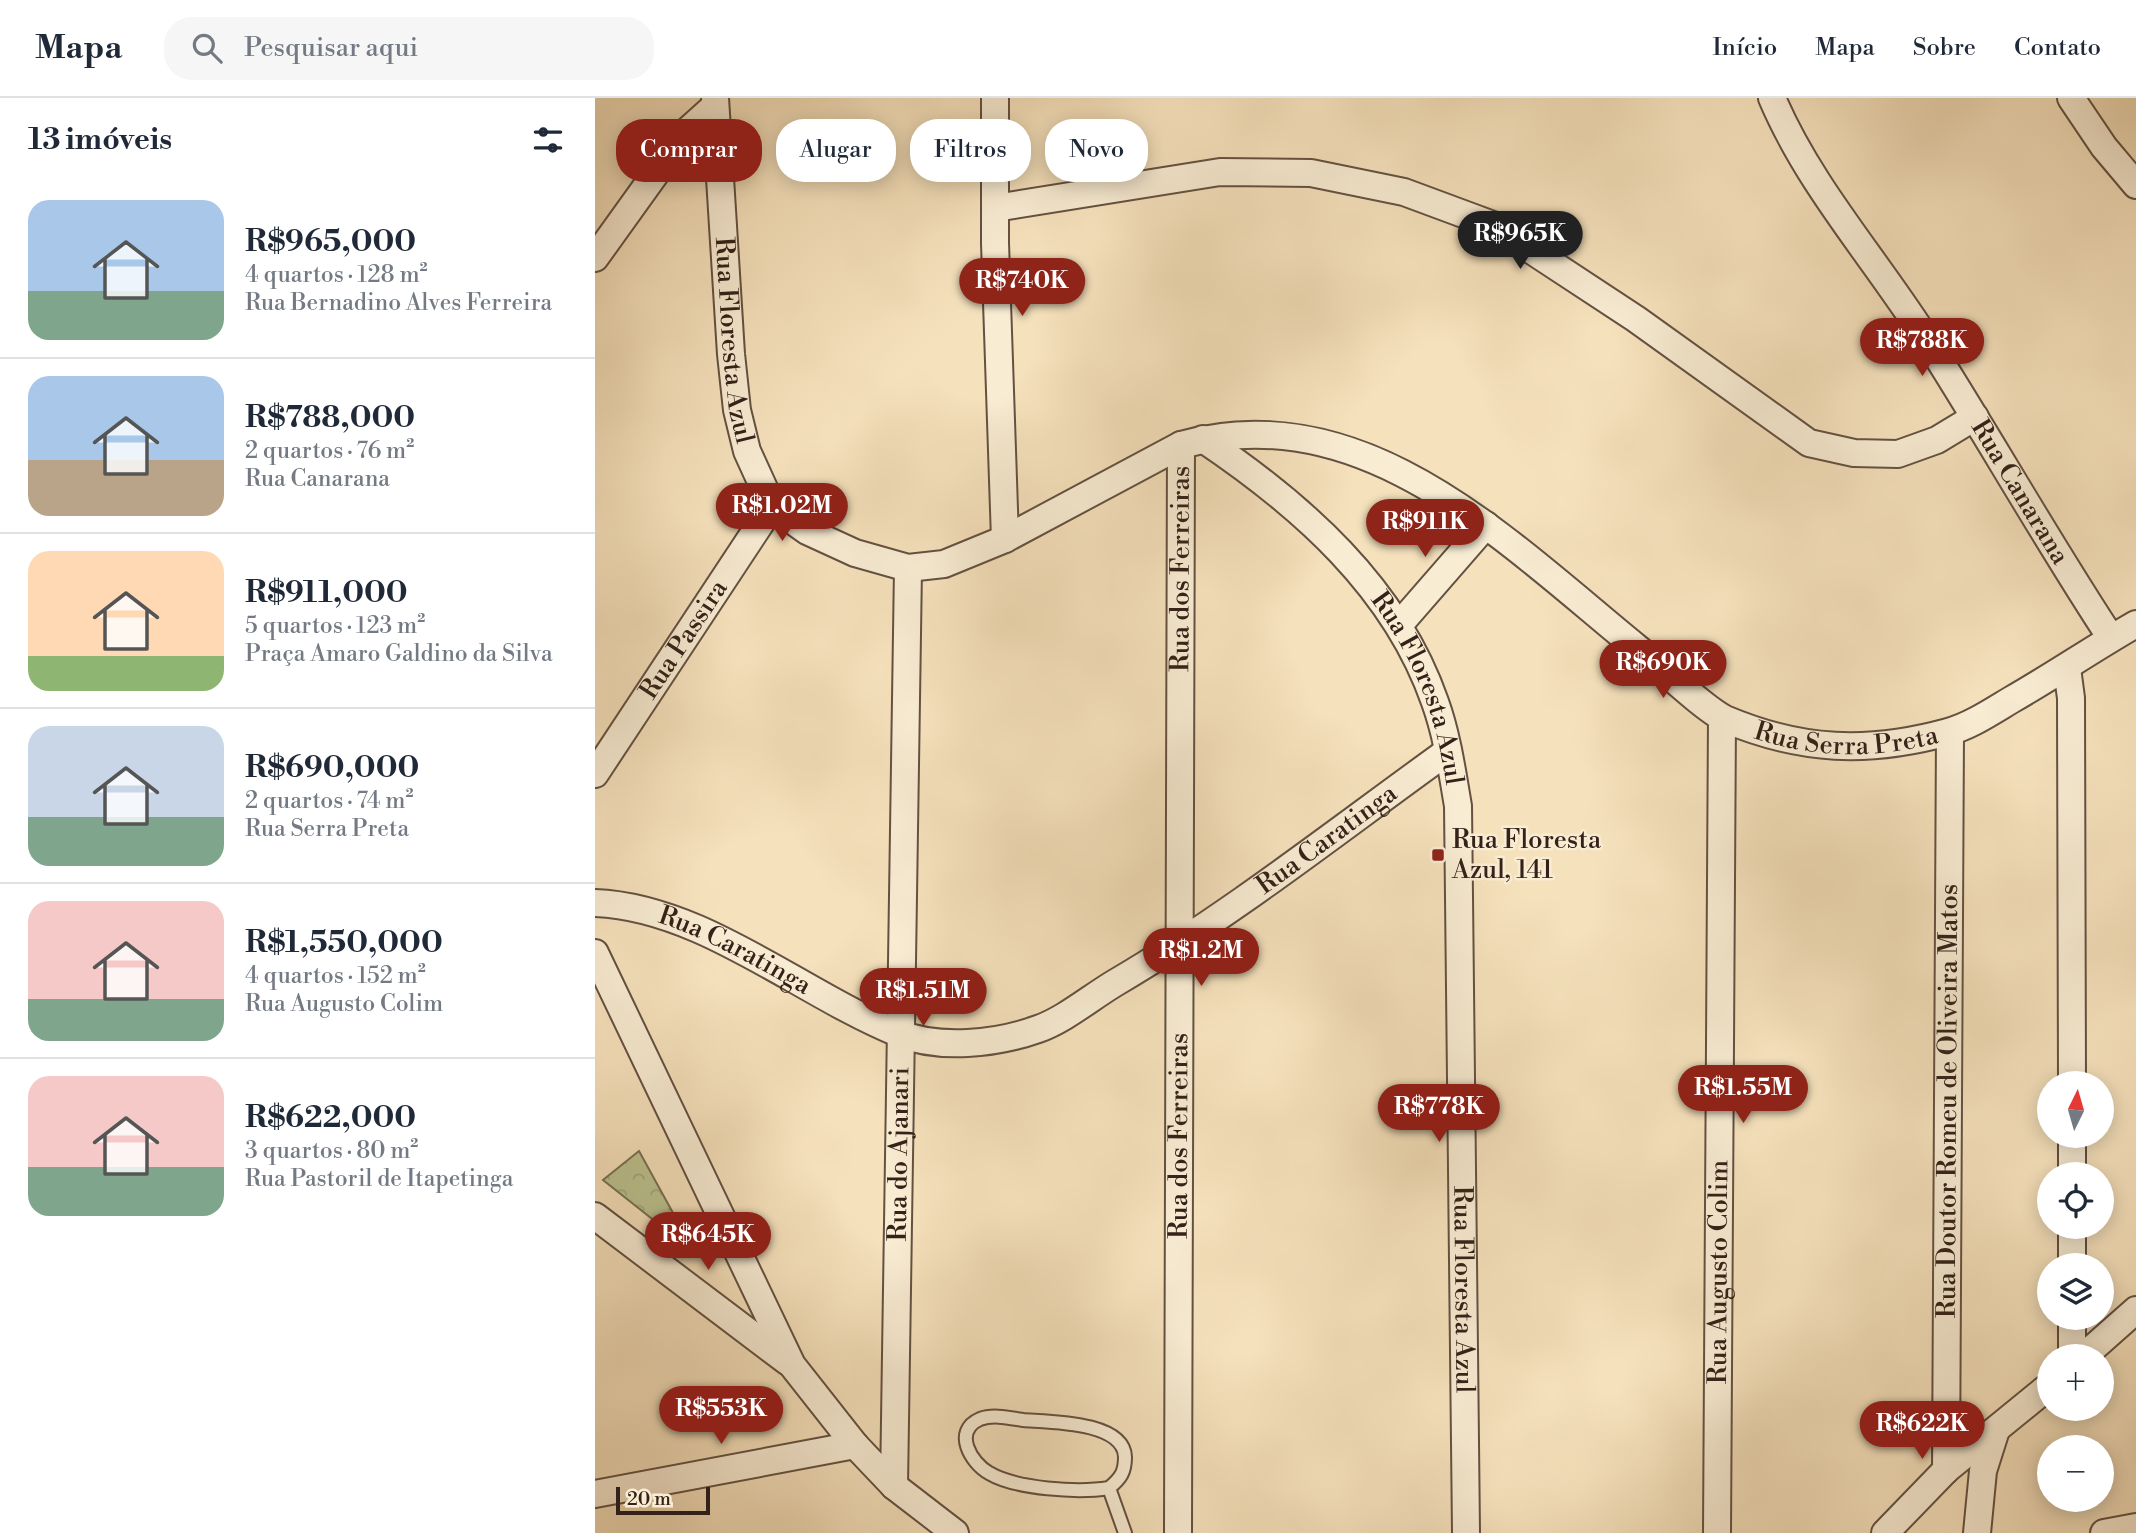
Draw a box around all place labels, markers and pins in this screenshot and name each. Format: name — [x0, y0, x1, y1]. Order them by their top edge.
pin: R$965K — [1463, 212, 1577, 271]
pin: R$740K — [965, 258, 1079, 318]
pin: R$788K — [1865, 318, 1979, 378]
pin: R$1.02M — [717, 484, 847, 543]
pin: R$911K — [1368, 500, 1482, 559]
pin: R$690K — [1606, 640, 1720, 700]
place label: Rua Floresta Azul, 141 — [1451, 824, 1602, 886]
marker: Rua Floresta Azul, 141 — [1430, 847, 1446, 863]
pin: R$1.2M — [1144, 928, 1258, 988]
pin: R$1.51M — [858, 968, 988, 1028]
pin: R$1.55M — [1678, 1066, 1808, 1125]
pin: R$778K — [1382, 1084, 1496, 1144]
pin: R$645K — [651, 1212, 765, 1272]
pin: R$553K — [664, 1386, 778, 1446]
pin: R$622K — [1865, 1402, 1979, 1461]

